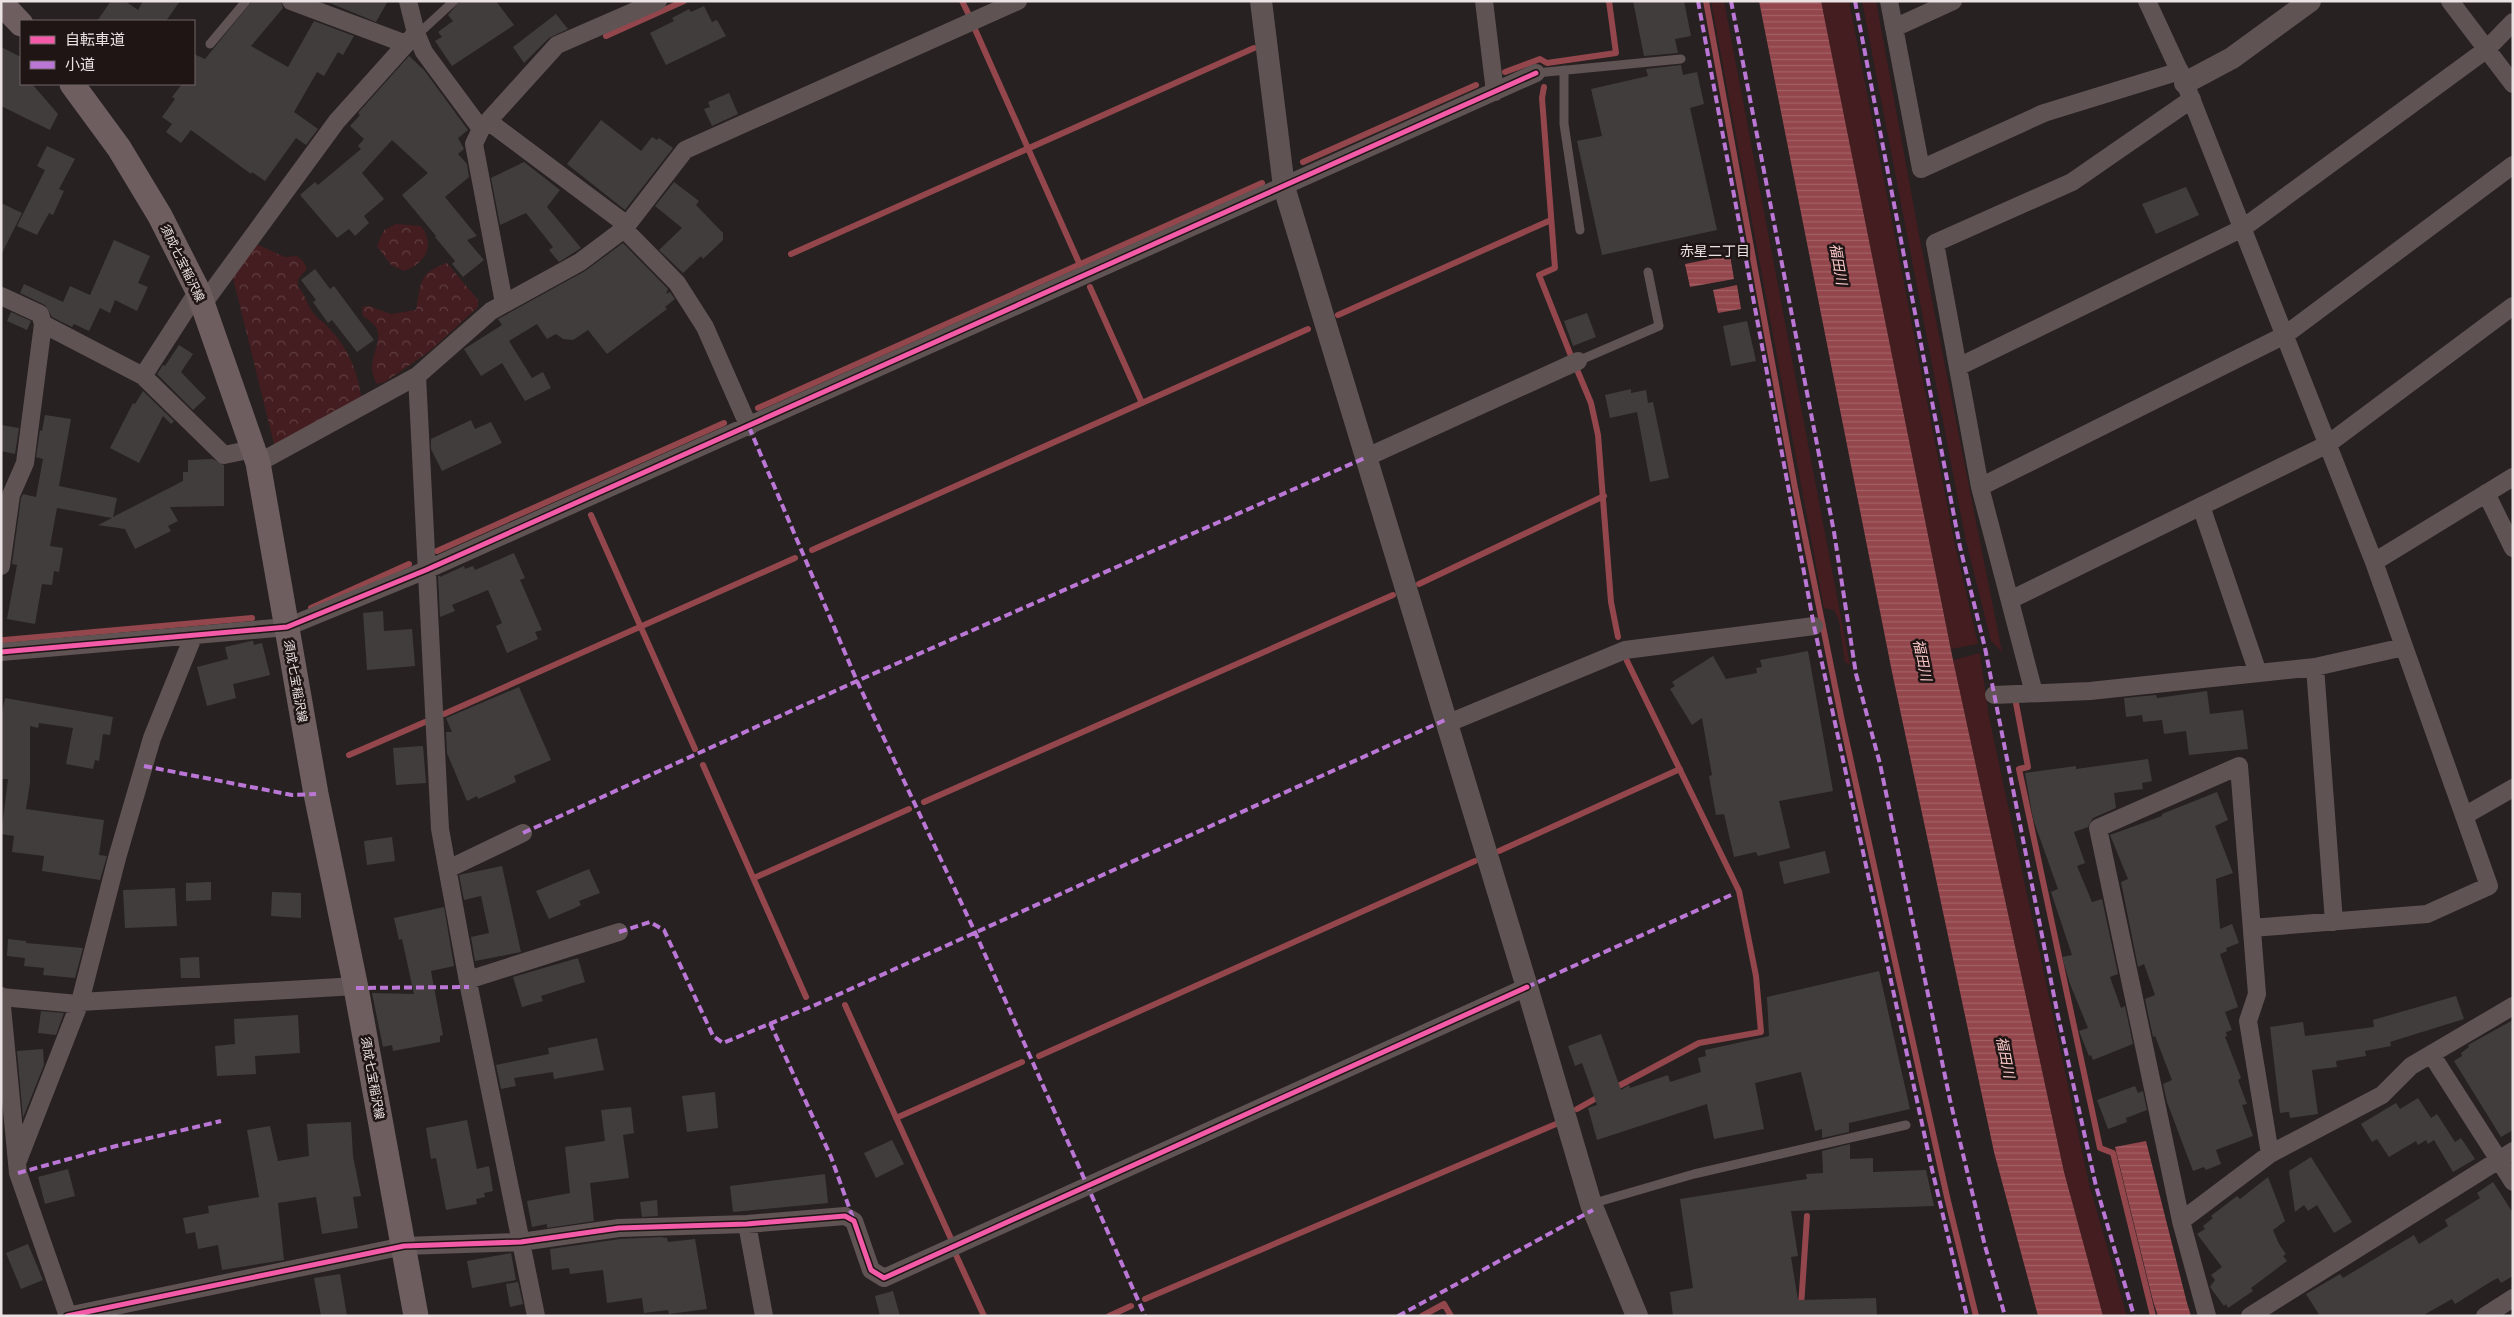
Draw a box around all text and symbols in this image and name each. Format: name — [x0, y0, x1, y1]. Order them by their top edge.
legend — [20, 20, 195, 85]
text: 自転車道 — [65, 29, 125, 49]
text: 小道 — [65, 54, 95, 74]
street label: 須成七宝稲沢線 — [157, 222, 209, 304]
district label: 赤星二丁目 — [1680, 241, 1750, 260]
water label: 福田川 — [1826, 242, 1852, 288]
water label: 福田川 — [1909, 637, 1937, 684]
street label: 須成七宝稲沢線 — [280, 638, 312, 724]
street label: 須成七宝稲沢線 — [357, 1035, 389, 1121]
water label: 福田川 — [1993, 1035, 2020, 1081]

